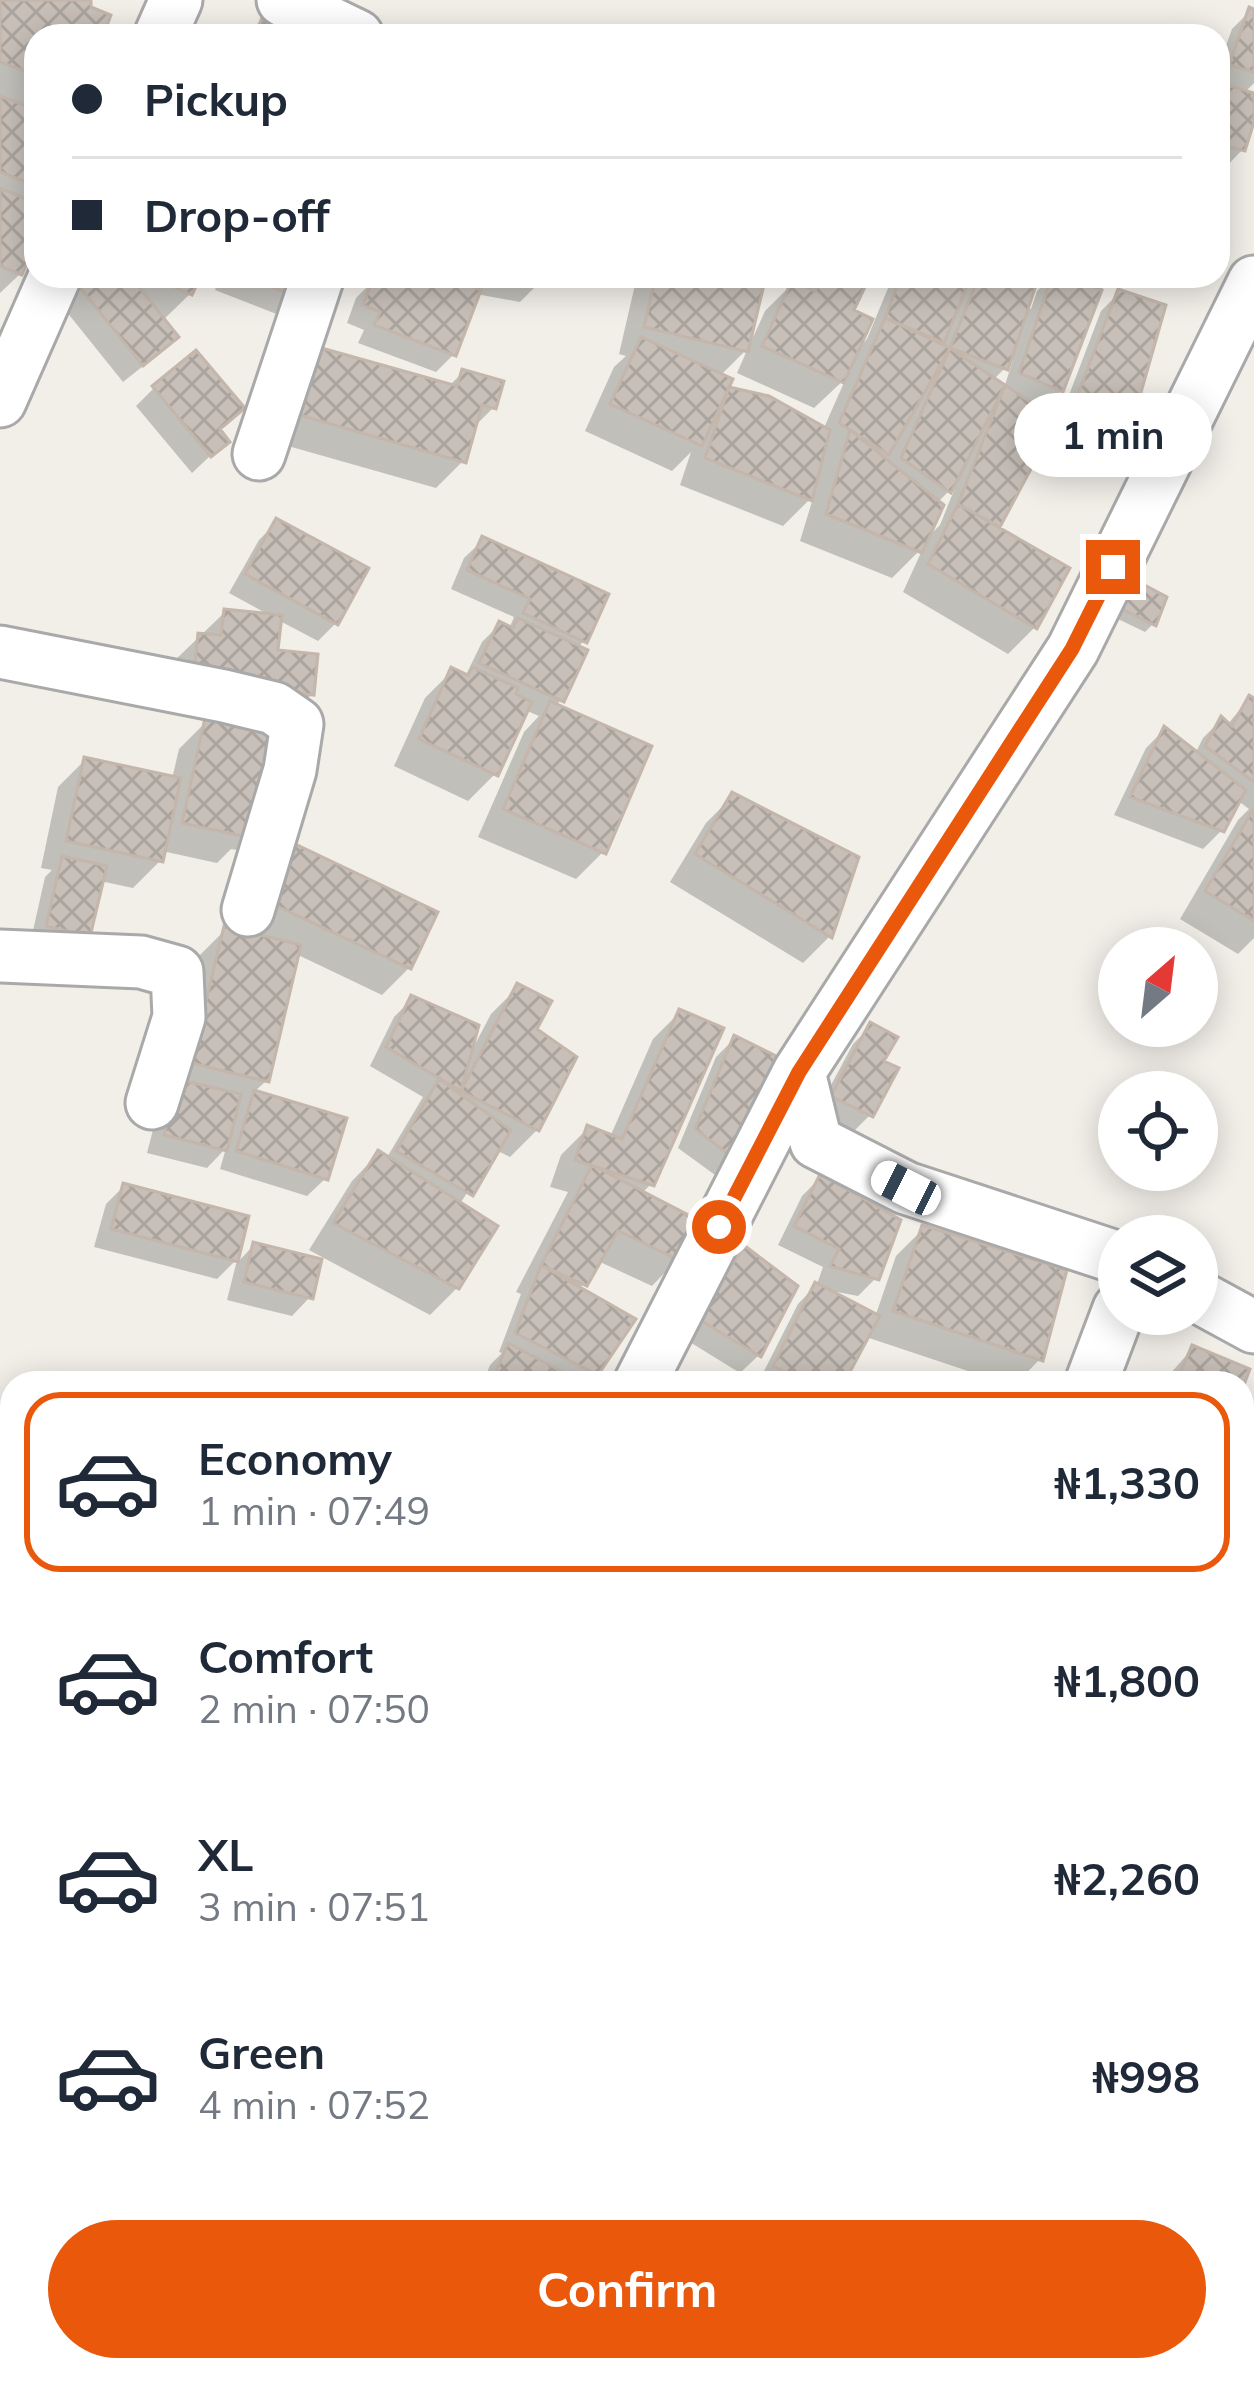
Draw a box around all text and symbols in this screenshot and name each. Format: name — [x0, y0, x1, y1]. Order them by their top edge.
text: Pickup — [144, 71, 288, 127]
text: Drop-off — [144, 187, 330, 243]
callout: 1 min — [1014, 393, 1212, 477]
text: 1 min — [1062, 410, 1164, 459]
route end — [1086, 540, 1140, 594]
north arrow — [1098, 927, 1218, 1047]
map controls — [1098, 927, 1218, 1335]
button: locate — [1098, 1071, 1218, 1191]
car — [866, 1156, 946, 1220]
route start — [692, 1200, 746, 1254]
button: layers — [1098, 1215, 1218, 1335]
icon: car — [54, 1428, 162, 1536]
text: Economy — [198, 1430, 392, 1486]
text: ₦1,330 — [1054, 1454, 1200, 1510]
text: 1 min · 07:49 — [198, 1486, 430, 1535]
icon: car — [54, 1626, 162, 1734]
text: Comfort — [198, 1628, 373, 1684]
text: ₦1,800 — [1054, 1652, 1200, 1708]
text: 2 min · 07:50 — [198, 1684, 430, 1733]
icon: car — [54, 1824, 162, 1932]
text: XL — [198, 1826, 253, 1882]
text: ₦2,260 — [1054, 1850, 1200, 1906]
text: 3 min · 07:51 — [198, 1882, 430, 1931]
icon: car — [54, 2022, 162, 2130]
text: Green — [198, 2024, 325, 2080]
text: ₦998 — [1092, 2048, 1200, 2104]
text: 4 min · 07:52 — [198, 2080, 430, 2129]
button: Confirm — [48, 2220, 1206, 2358]

